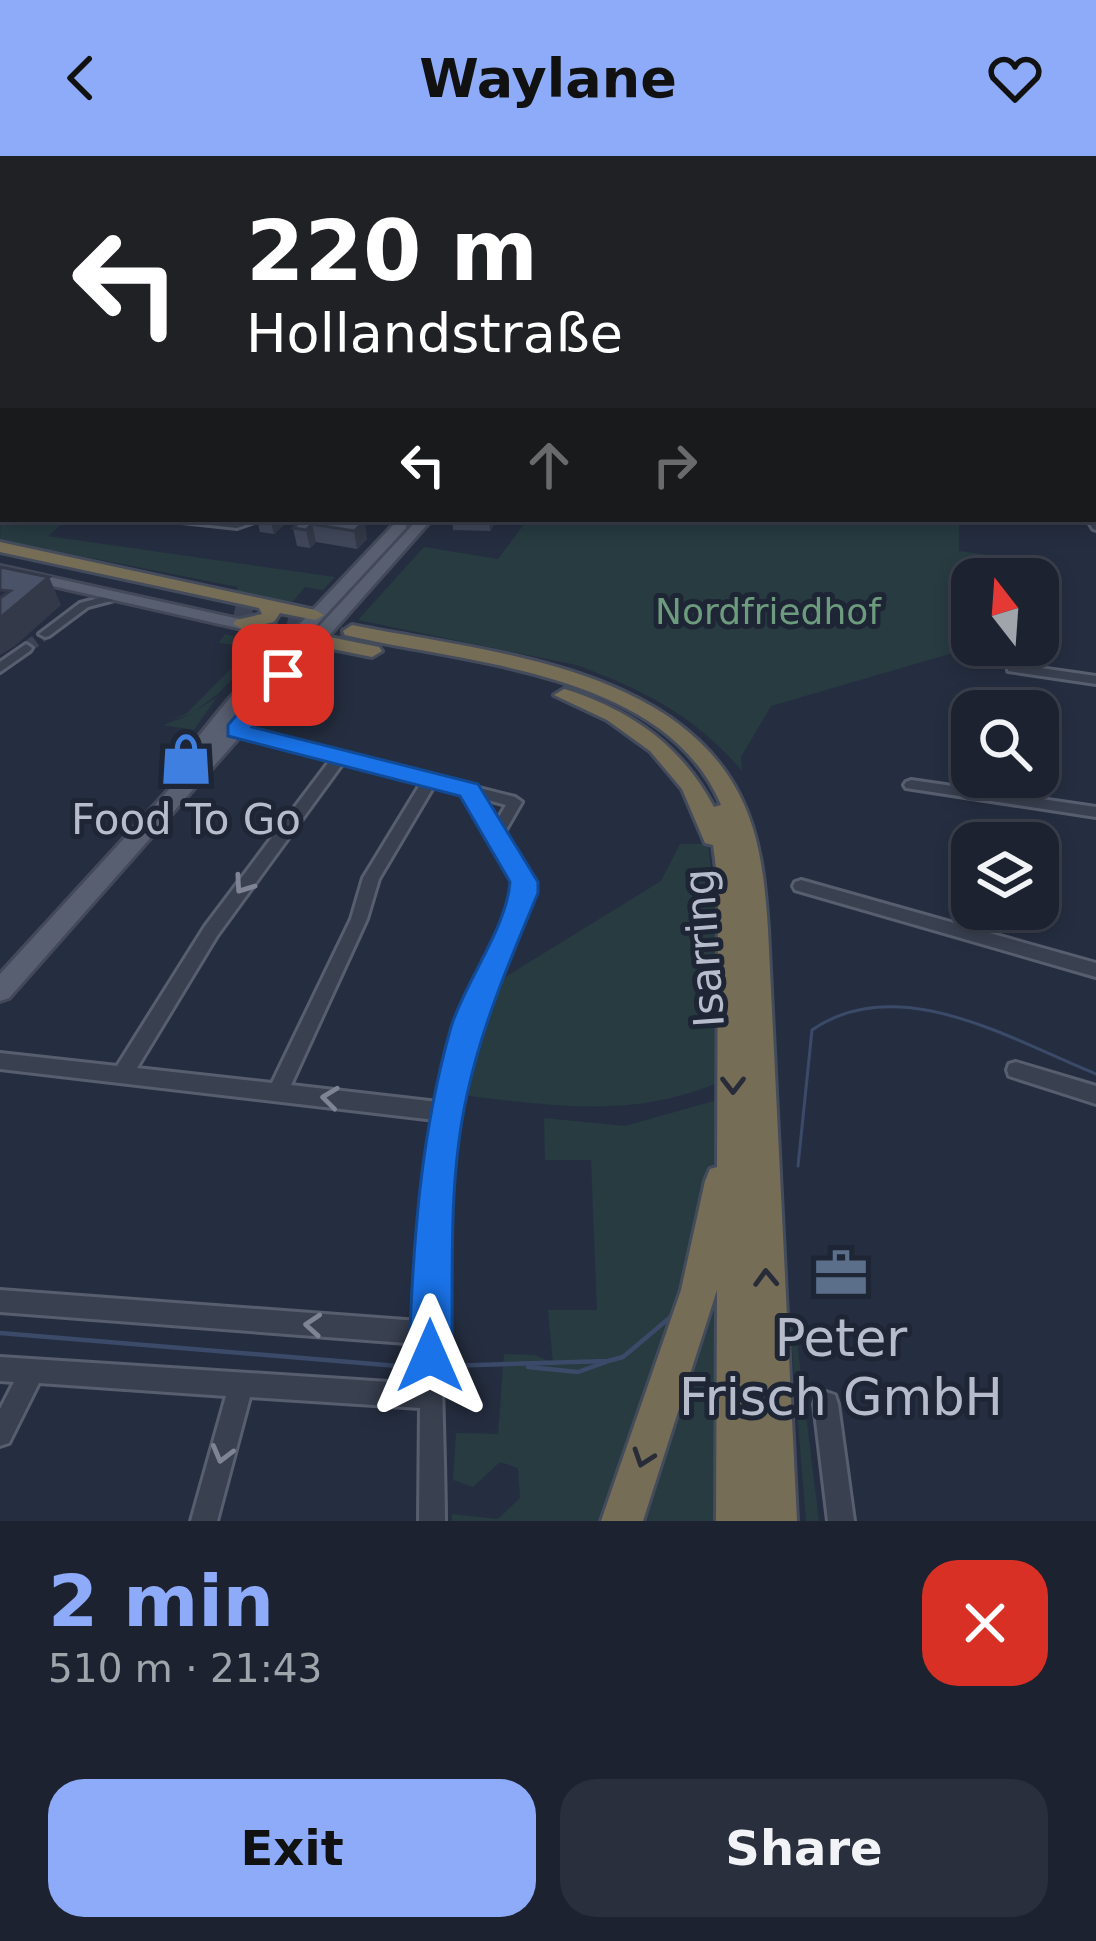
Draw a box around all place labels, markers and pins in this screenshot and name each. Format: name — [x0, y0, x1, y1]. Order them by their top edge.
pin — [232, 624, 334, 726]
shop icon: Food To Go — [157, 730, 215, 788]
place label: Food To Go — [71, 795, 301, 844]
office icon: Peter Frisch GmbH — [812, 1244, 870, 1302]
place label: Peter Frisch GmbH — [679, 1309, 1003, 1427]

